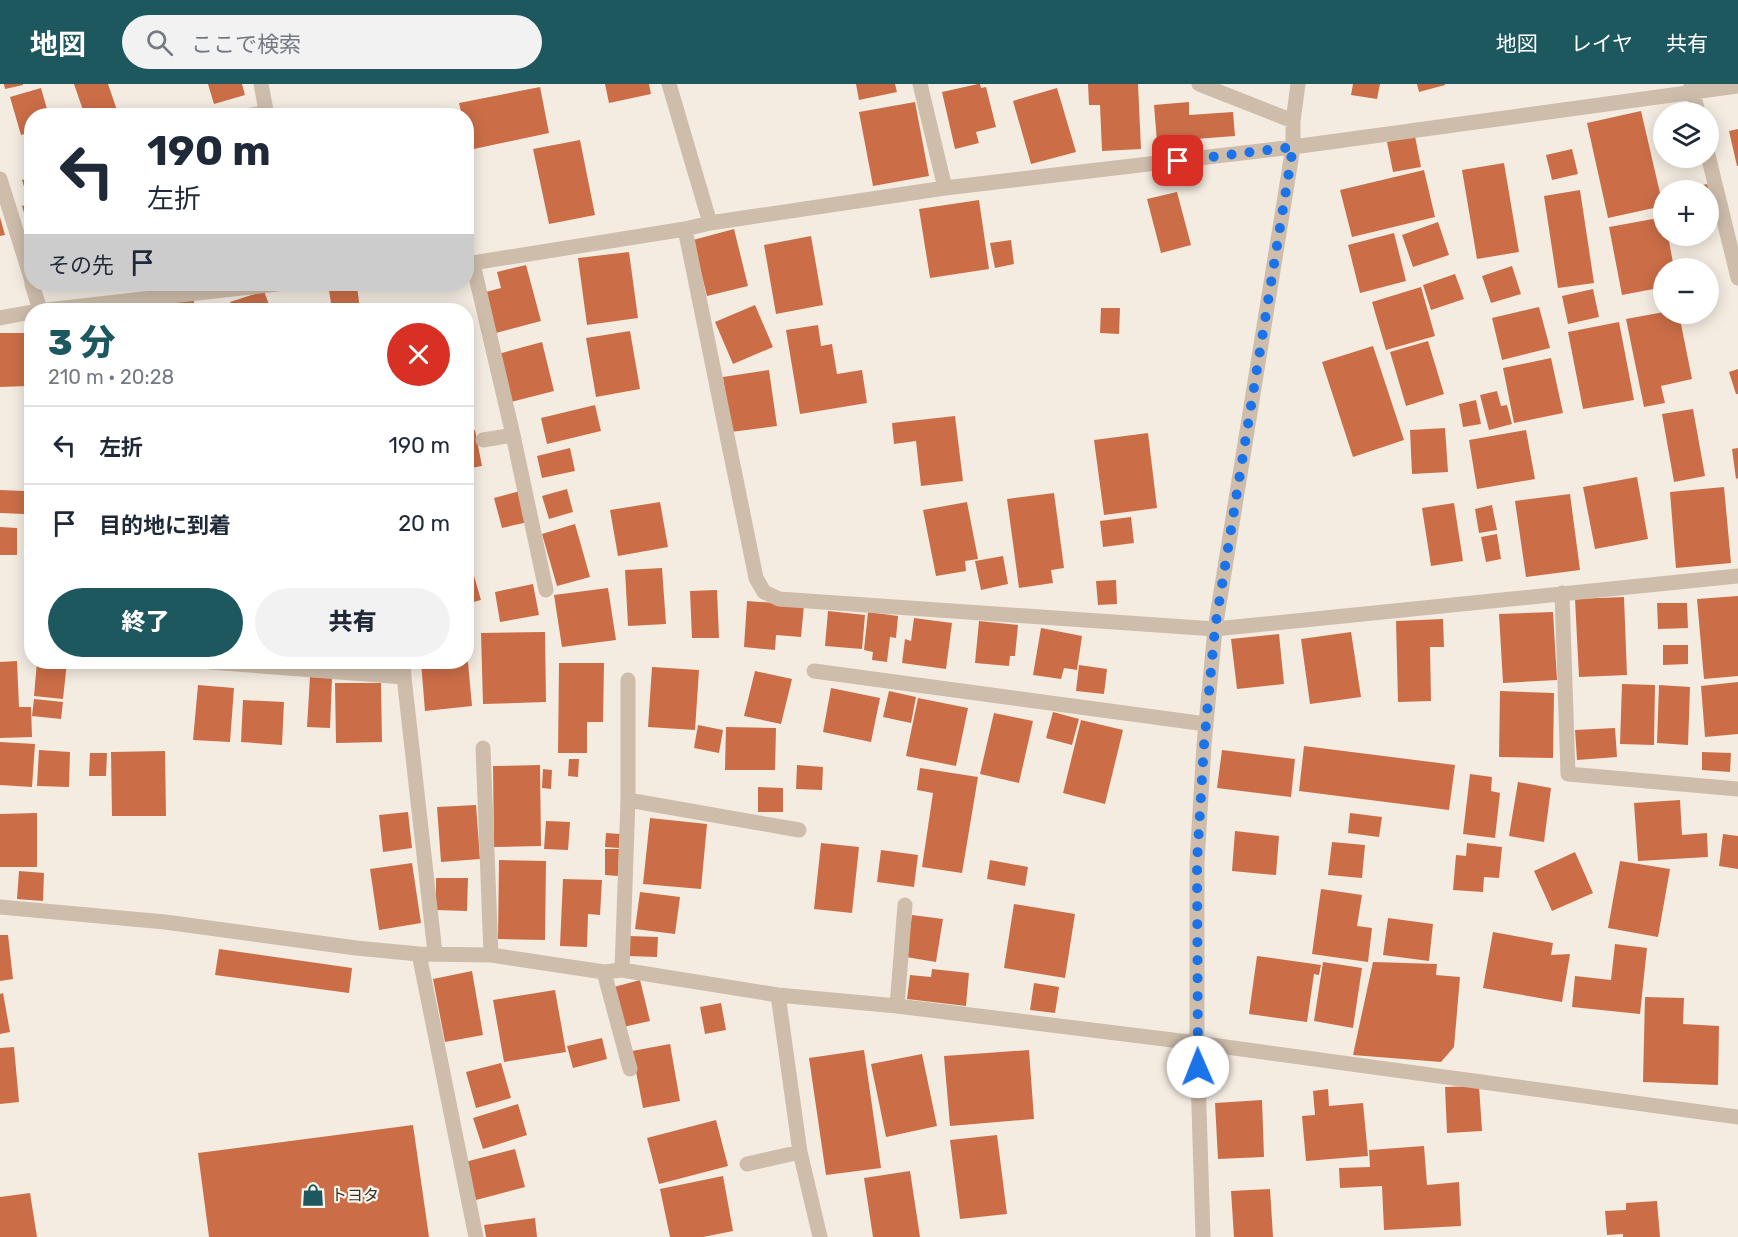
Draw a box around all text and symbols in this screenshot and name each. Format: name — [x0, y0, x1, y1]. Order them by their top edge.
search box — [122, 15, 542, 69]
icon: search — [143, 26, 176, 59]
text: 地図 — [30, 28, 86, 61]
text: ここで検索 — [191, 31, 301, 58]
text: 地図 — [1496, 31, 1538, 56]
text: レイヤ — [1571, 31, 1633, 56]
text: 共有 — [1666, 31, 1708, 56]
map controls — [1653, 102, 1719, 324]
button: layers — [1653, 102, 1719, 168]
text: 190 m — [147, 126, 271, 176]
icon: left — [48, 132, 126, 210]
pin — [1152, 135, 1203, 186]
icon: arrive — [1161, 144, 1194, 177]
button: + — [1653, 180, 1719, 246]
text: 左折 — [147, 183, 201, 215]
icon: arrive — [126, 246, 159, 279]
text: その先 — [48, 252, 114, 279]
button: − — [1653, 258, 1719, 324]
text: 3 分 — [48, 321, 116, 364]
button: close — [387, 323, 450, 386]
text: 210 m · 20:28 — [48, 365, 174, 389]
icon: left — [48, 429, 81, 462]
text: 190 m — [389, 432, 450, 459]
text: 左折 — [99, 434, 143, 461]
icon: arrive — [48, 507, 81, 540]
text: 20 m — [398, 510, 450, 537]
text: 目的地に到着 — [99, 512, 231, 539]
button: 終了 — [48, 588, 243, 657]
button: 共有 — [255, 588, 450, 657]
position arrow — [1166, 1035, 1230, 1099]
shop icon: トヨタ — [300, 1182, 326, 1208]
place label: トヨタ — [331, 1186, 379, 1205]

